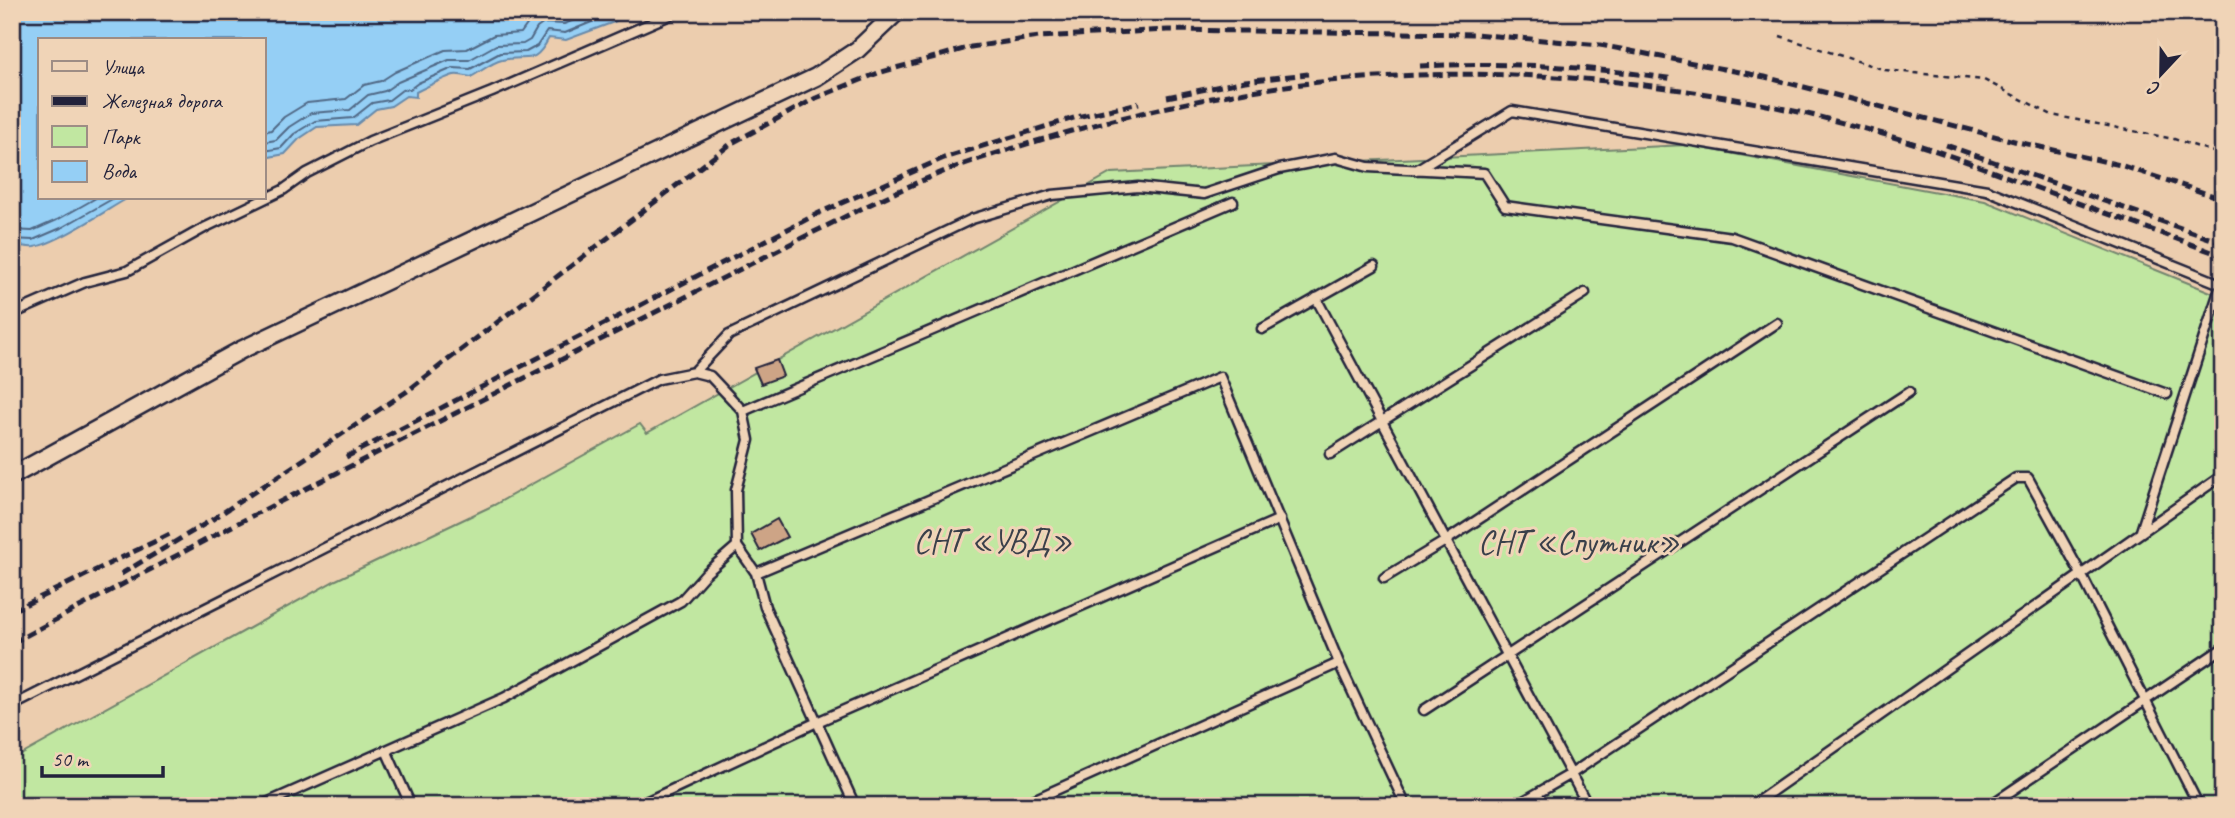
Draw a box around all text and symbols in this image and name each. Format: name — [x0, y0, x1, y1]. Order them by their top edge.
legend — [38, 38, 266, 200]
north arrow — [2126, 38, 2196, 108]
text: Улица — [102, 54, 145, 80]
text: С — [2144, 75, 2164, 102]
text: Железная дорога — [102, 88, 223, 114]
text: Парк — [102, 124, 142, 150]
text: Вода — [102, 158, 138, 184]
park label: СНТ «УВД» — [914, 520, 1073, 562]
park label: СНТ «Спутник» — [1478, 521, 1680, 563]
scale bar — [42, 734, 163, 778]
text: 50 m — [52, 746, 90, 772]

